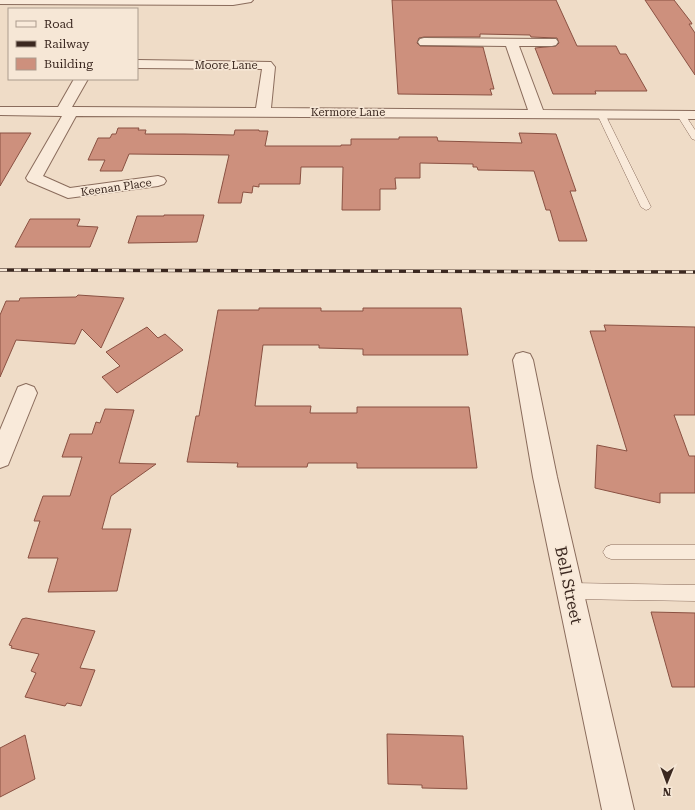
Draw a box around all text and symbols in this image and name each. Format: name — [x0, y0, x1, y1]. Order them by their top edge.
legend — [8, 8, 138, 80]
text: Road — [44, 17, 74, 31]
text: Railway — [44, 37, 90, 51]
text: Building — [44, 57, 93, 71]
street label: Moore Lane — [194, 59, 258, 72]
street label: Kermore Lane — [311, 106, 385, 119]
street label: Keenan Place — [80, 176, 152, 199]
street label: Bell Street — [551, 544, 586, 626]
north arrow — [647, 762, 687, 802]
text: N — [662, 785, 671, 798]

